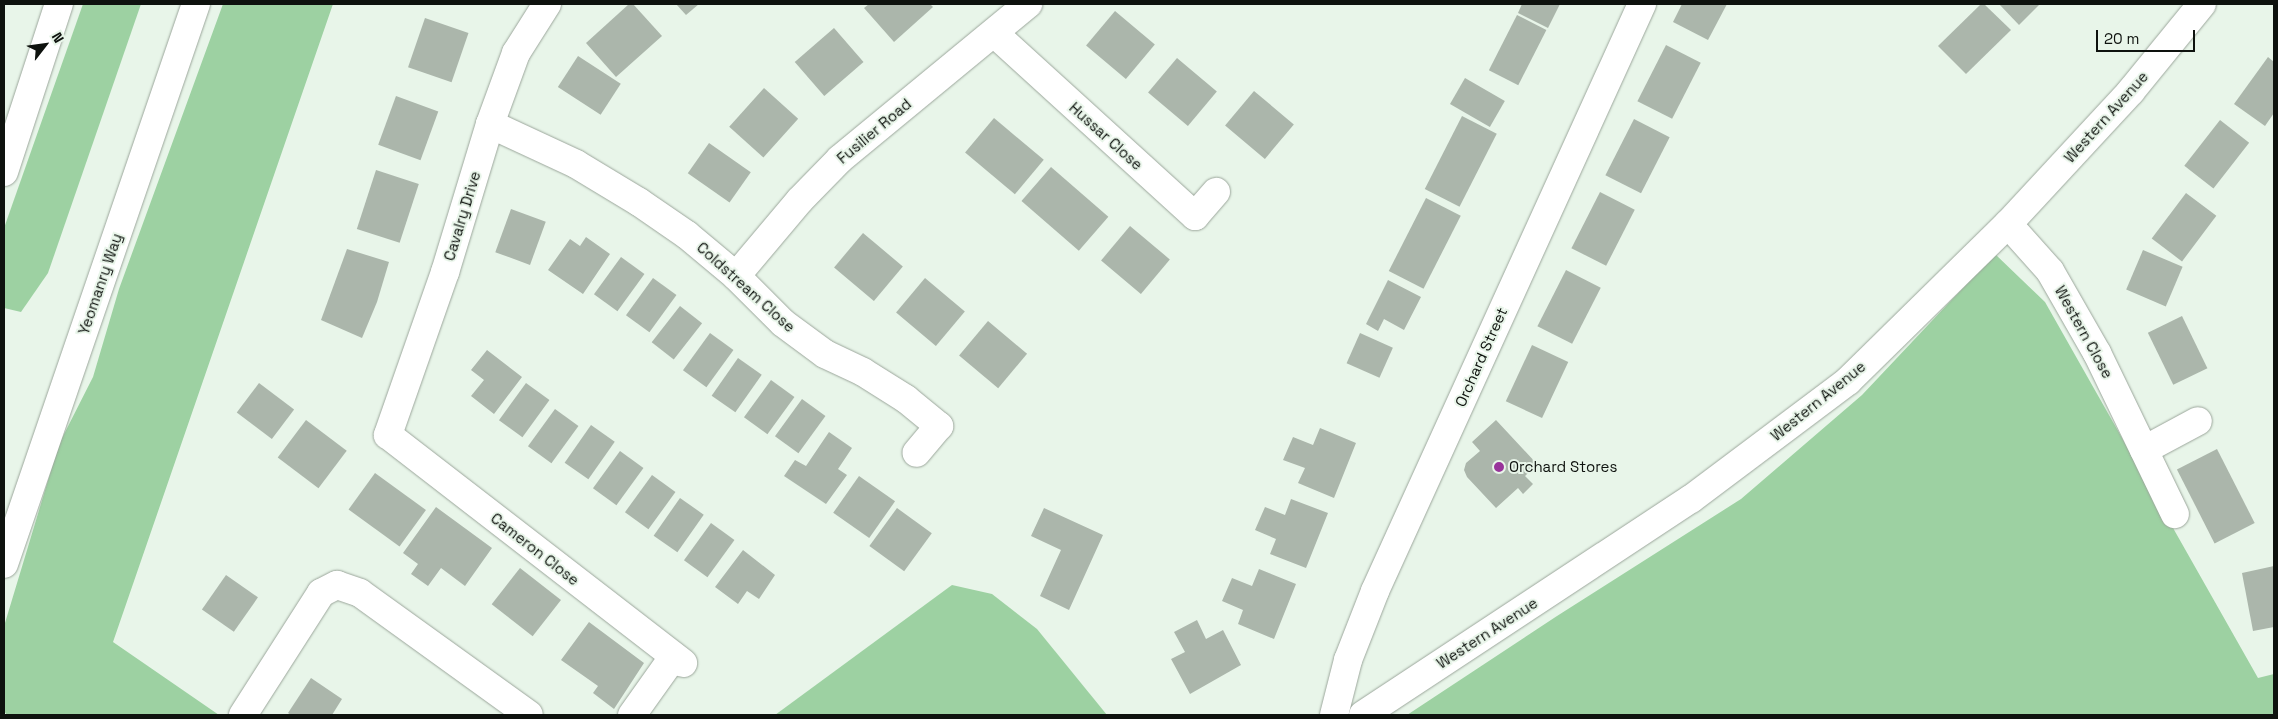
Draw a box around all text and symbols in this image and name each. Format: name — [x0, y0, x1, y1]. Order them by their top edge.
north arrow — [20, 20, 70, 70]
scale bar — [2098, 20, 2197, 52]
text: N — [48, 29, 68, 46]
text: 20 m — [2104, 29, 2139, 48]
street label: Western Avenue — [2060, 68, 2152, 166]
street label: Fusilier Road — [833, 95, 915, 167]
street label: Hussar Close — [1066, 98, 1146, 174]
street label: Cavalry Drive — [440, 169, 484, 263]
street label: Yeomanry Way — [74, 231, 126, 337]
street label: Coldstream Close — [693, 238, 799, 336]
street label: Western Close — [2051, 283, 2117, 381]
street label: Orchard Street — [1451, 304, 1511, 410]
street label: Western Avenue — [1767, 357, 1869, 445]
place label: Orchard Stores — [1509, 458, 1617, 476]
marker: Orchard Stores — [1493, 461, 1505, 473]
street label: Cameron Close — [487, 509, 583, 589]
street label: Western Avenue — [1433, 594, 1541, 672]

